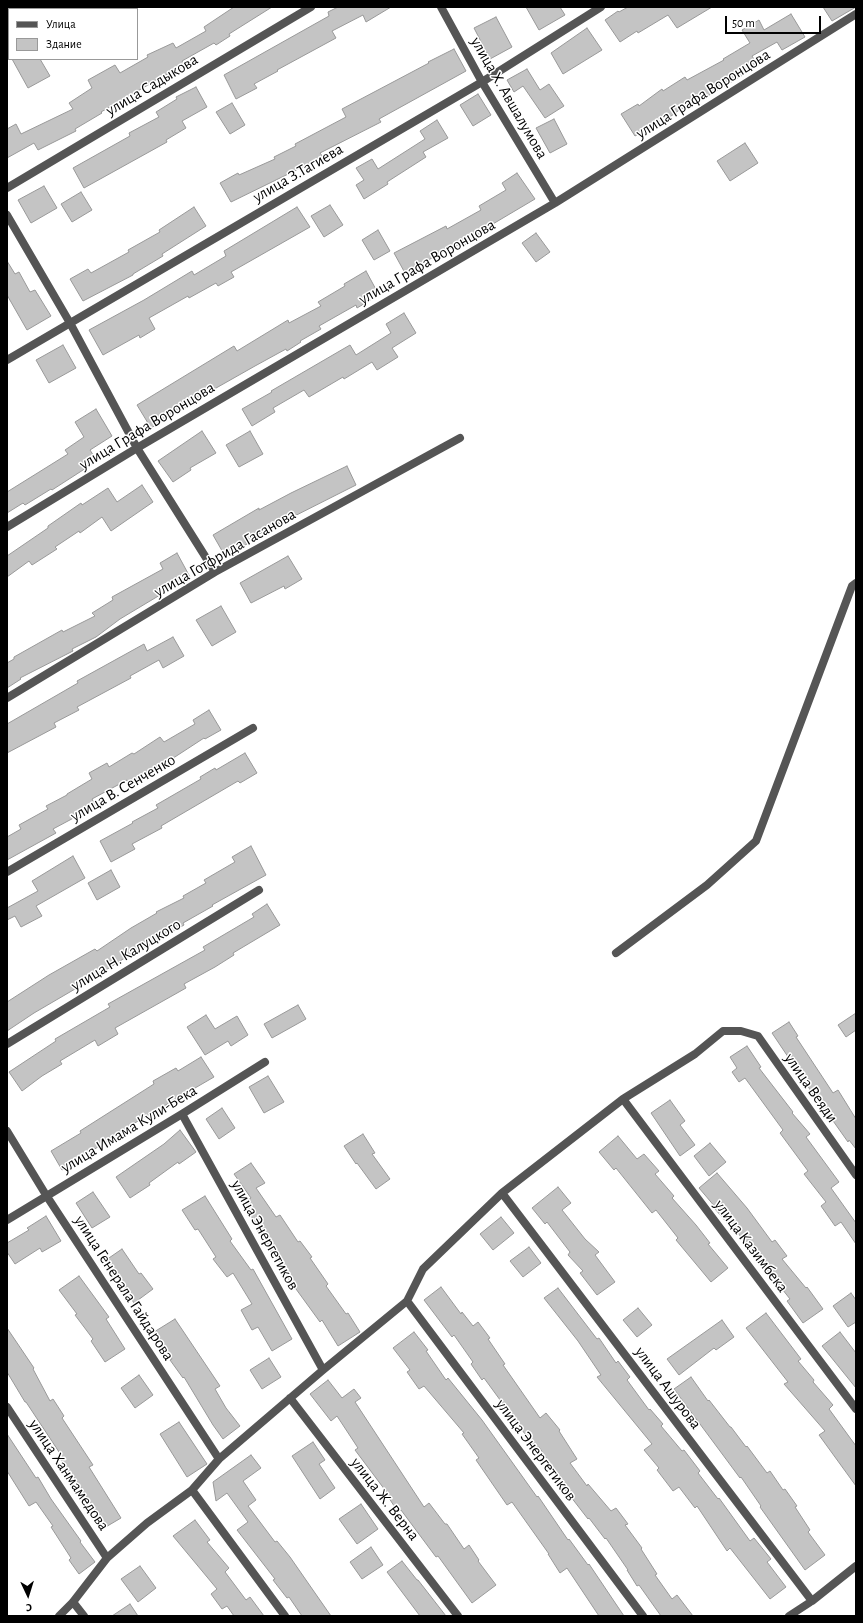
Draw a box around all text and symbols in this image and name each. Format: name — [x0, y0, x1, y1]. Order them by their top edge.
legend — [8, 8, 138, 60]
scale bar — [727, 8, 823, 34]
text: 50 m — [732, 17, 755, 29]
text: Улица — [46, 18, 76, 30]
street label: улица Х. Авшалумова — [466, 33, 552, 163]
text: Здание — [46, 38, 82, 50]
street label: улица Графа Воронцова — [632, 45, 774, 143]
street label: улица Садыкова — [102, 50, 202, 120]
street label: улица З.Тагиева — [249, 139, 347, 207]
street label: улица Графа Воронцова — [355, 215, 499, 309]
street label: улица Графа Воронцова — [76, 378, 218, 474]
street label: улица Готфрида Гасанова — [151, 505, 299, 601]
street label: улица В. Сенченко — [67, 750, 179, 826]
street label: улица Н. Калуцкого — [68, 915, 184, 995]
street label: улица Веяди — [780, 1049, 842, 1127]
street label: улица Имама Кули-Бека — [58, 1081, 200, 1177]
street label: улица Энергетиков — [227, 1177, 303, 1293]
street label: улица Казимбека — [710, 1196, 792, 1296]
street label: улица Генерала Гайдарова — [70, 1212, 178, 1364]
street label: улица Ашурова — [631, 1343, 705, 1433]
street label: улица Энергетиков — [491, 1395, 581, 1505]
street label: улица Ханмамедова — [25, 1416, 113, 1534]
street label: улица Ж. Верна — [347, 1454, 423, 1544]
north arrow — [8, 1575, 48, 1615]
text: С — [25, 1602, 32, 1613]

